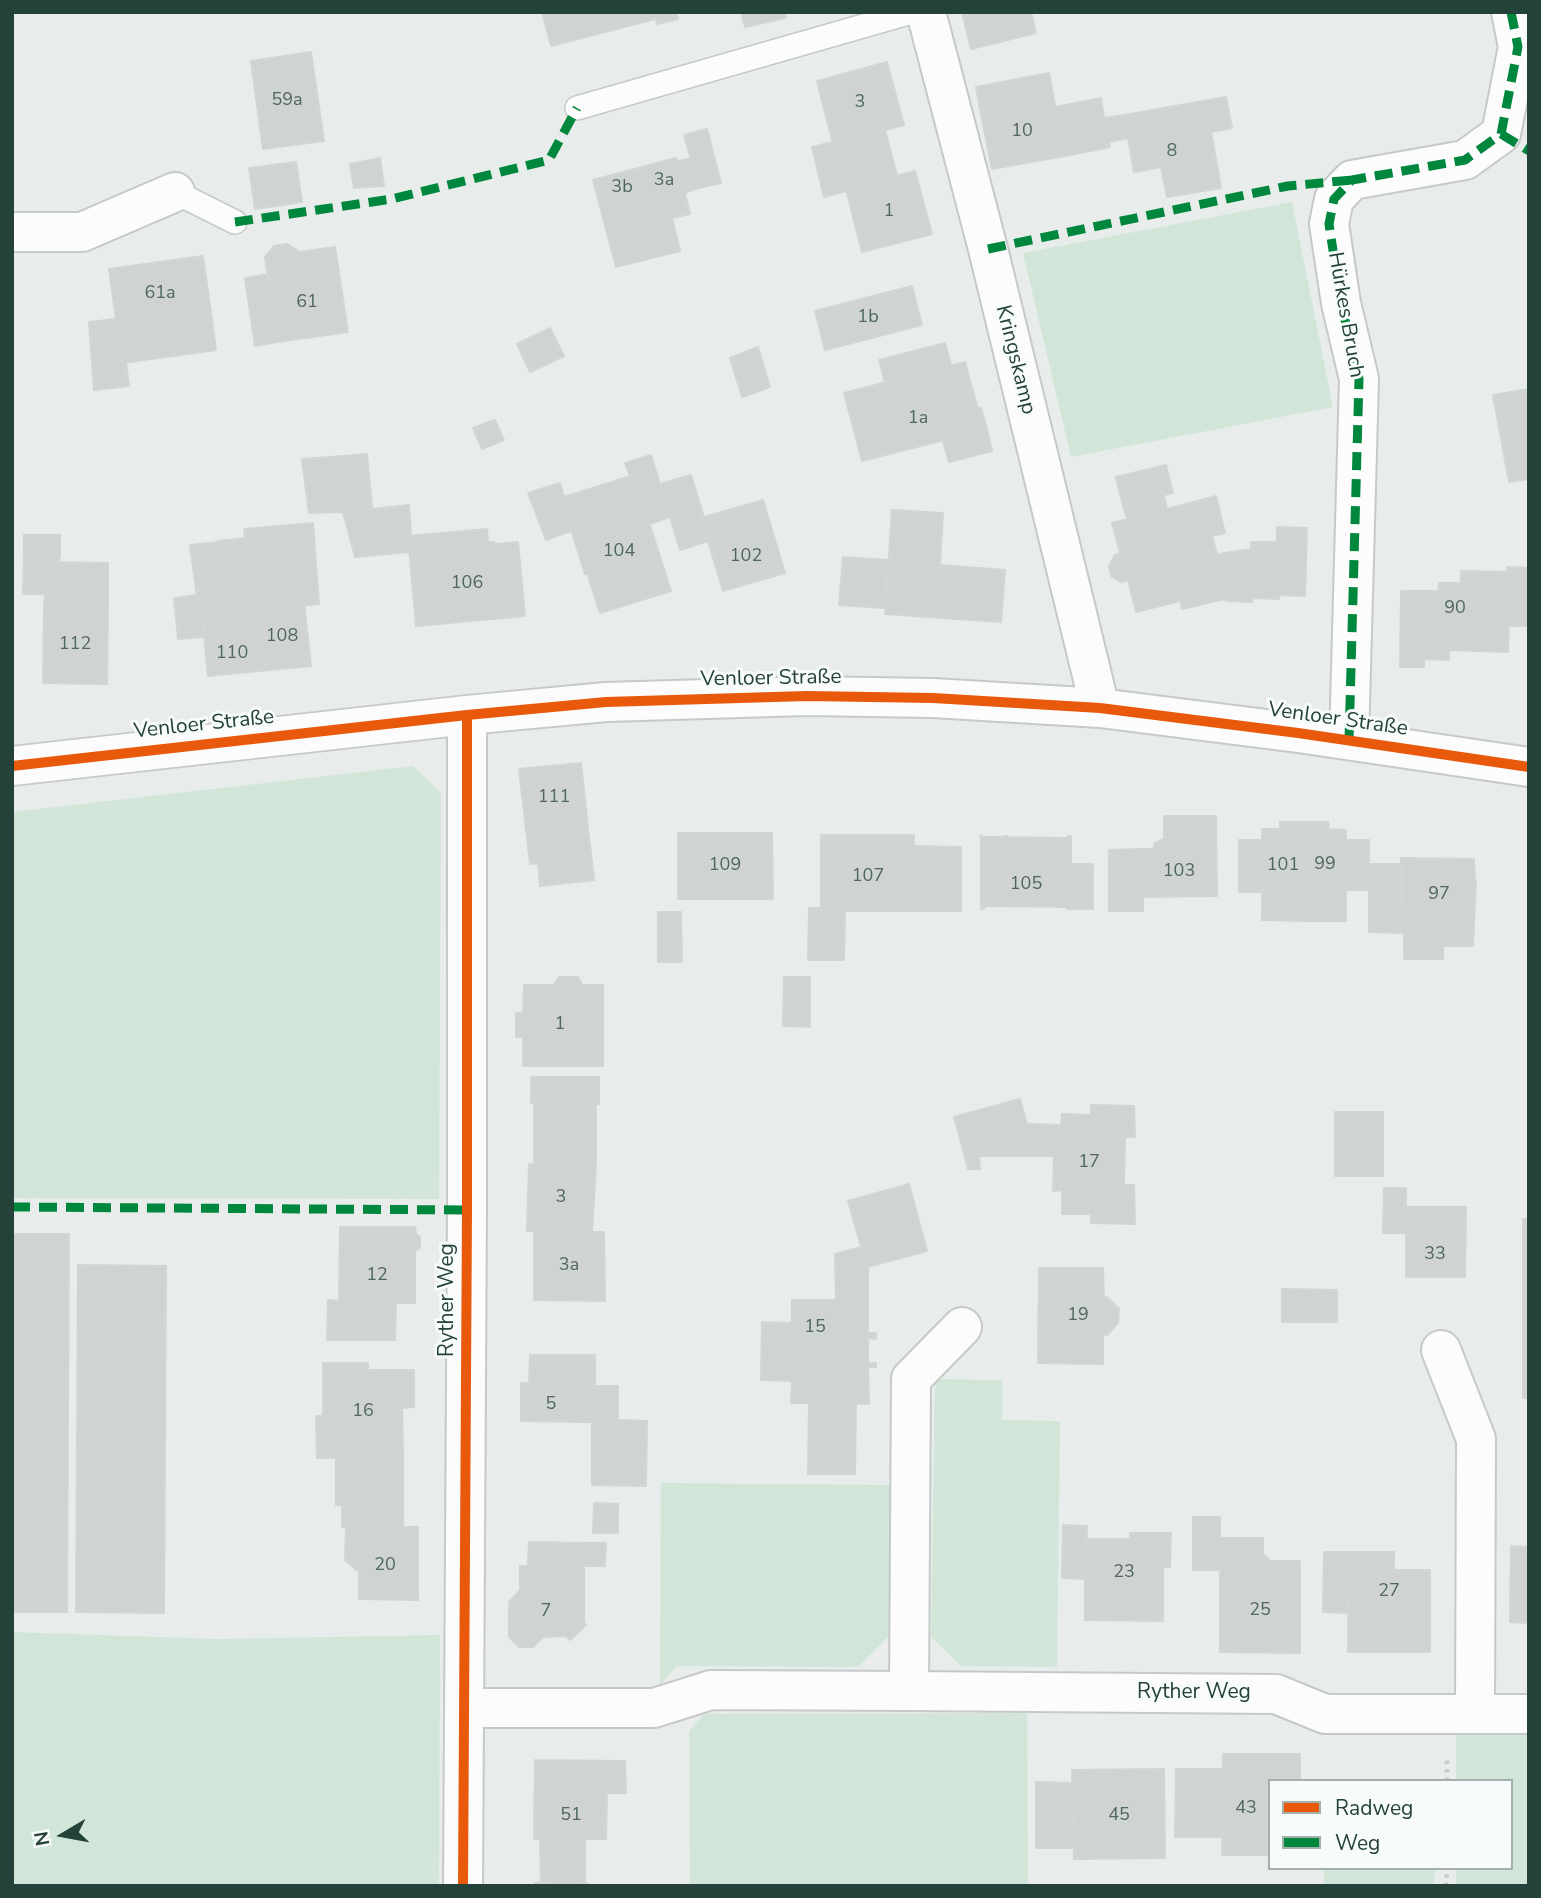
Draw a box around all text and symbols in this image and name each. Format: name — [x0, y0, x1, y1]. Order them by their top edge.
house number: 59a — [271, 90, 303, 112]
house number: 3 — [855, 92, 865, 114]
house number: 10 — [1011, 121, 1033, 143]
house number: 8 — [1167, 141, 1177, 163]
house number: 3a — [654, 170, 674, 192]
house number: 3b — [611, 177, 633, 199]
house number: 1 — [884, 201, 894, 223]
street label: Hürkes Bruch — [1322, 250, 1368, 380]
house number: 61a — [144, 283, 176, 305]
house number: 61 — [296, 292, 318, 314]
street label: Kringskamp — [989, 303, 1041, 417]
house number: 1b — [857, 307, 879, 329]
house number: 1a — [908, 408, 928, 430]
house number: 104 — [603, 541, 635, 563]
house number: 102 — [730, 546, 762, 568]
house number: 106 — [451, 573, 483, 595]
house number: 90 — [1444, 598, 1466, 620]
house number: 108 — [266, 626, 298, 648]
house number: 112 — [59, 634, 91, 656]
house number: 110 — [216, 643, 248, 665]
street label: Venloer Straße — [700, 665, 842, 693]
street label: Venloer Straße — [1266, 698, 1410, 742]
street label: Venloer Straße — [133, 705, 275, 745]
house number: 111 — [538, 787, 570, 809]
house number: 99 — [1314, 854, 1336, 876]
house number: 109 — [709, 855, 741, 877]
house number: 101 — [1267, 855, 1299, 877]
house number: 103 — [1163, 861, 1195, 883]
house number: 107 — [852, 866, 884, 888]
house number: 105 — [1010, 874, 1042, 896]
house number: 97 — [1428, 884, 1450, 906]
house number: 1 — [555, 1014, 565, 1036]
house number: 17 — [1078, 1152, 1100, 1174]
house number: 3 — [556, 1187, 566, 1209]
street label: Ryther Weg — [435, 1243, 461, 1357]
house number: 33 — [1424, 1244, 1446, 1266]
house number: 3a — [559, 1255, 579, 1277]
house number: 12 — [366, 1265, 388, 1287]
house number: 19 — [1067, 1305, 1089, 1327]
house number: 15 — [804, 1317, 826, 1339]
house number: 5 — [546, 1394, 556, 1416]
house number: 16 — [352, 1401, 374, 1423]
house number: 20 — [374, 1555, 396, 1577]
house number: 23 — [1113, 1562, 1135, 1584]
house number: 27 — [1378, 1581, 1400, 1603]
house number: 25 — [1249, 1600, 1271, 1622]
house number: 7 — [541, 1601, 551, 1623]
street label: Ryther Weg — [1137, 1680, 1251, 1706]
legend — [1268, 1779, 1513, 1870]
text: Radweg — [1335, 1794, 1413, 1822]
house number: 43 — [1235, 1798, 1257, 1820]
north arrow — [28, 1800, 98, 1870]
house number: 51 — [560, 1805, 582, 1827]
house number: 45 — [1108, 1805, 1130, 1827]
text: N — [28, 1829, 56, 1848]
text: Weg — [1335, 1829, 1380, 1857]

